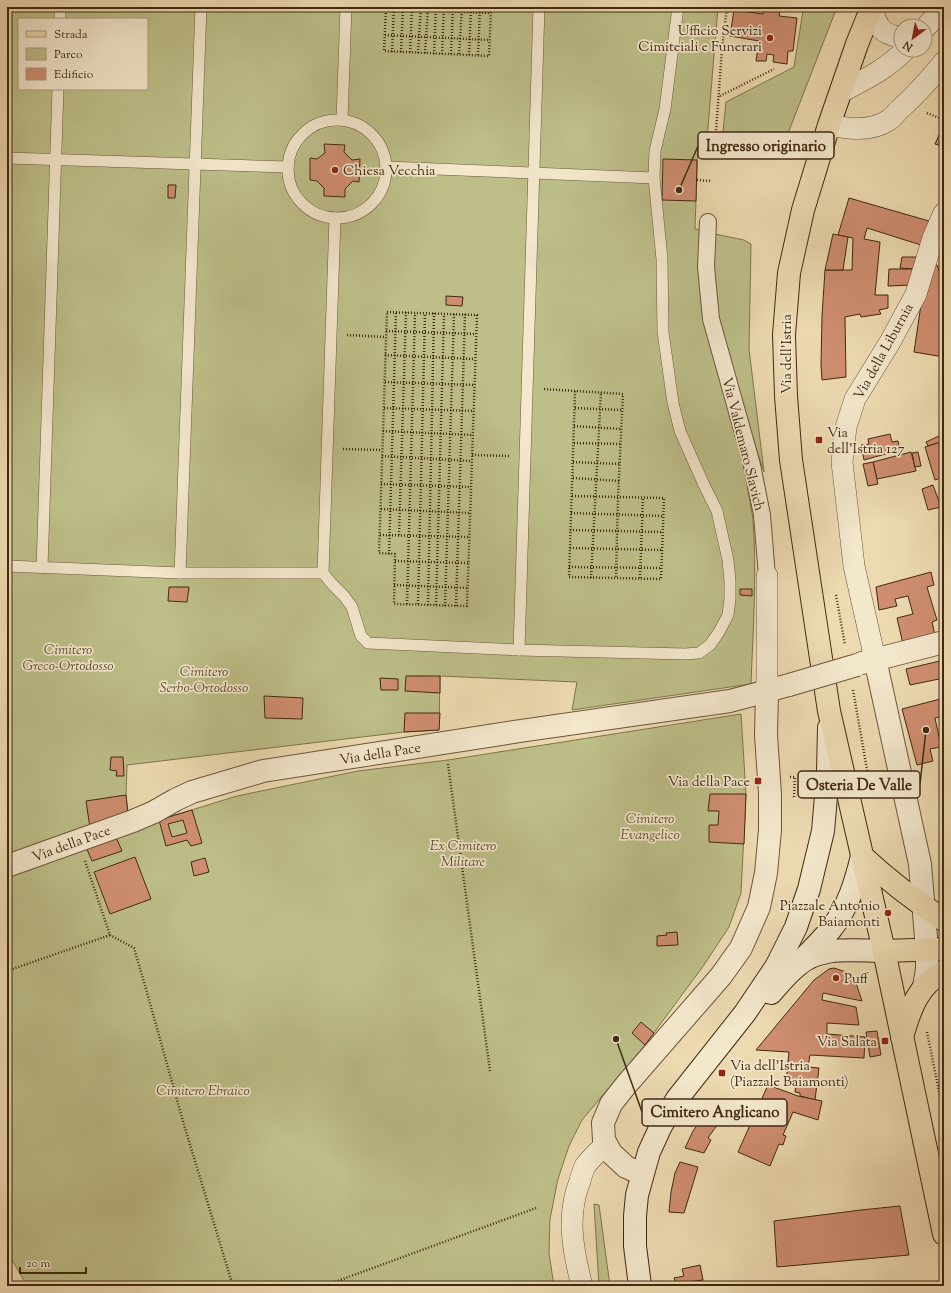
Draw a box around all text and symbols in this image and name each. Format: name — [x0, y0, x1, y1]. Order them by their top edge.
legend — [18, 18, 148, 90]
north arrow — [893, 18, 933, 58]
place label: Ufficio Servizi Cimiteiali e Funerari — [638, 22, 762, 58]
text: Strada — [54, 26, 88, 44]
marker: Ufficio Servizi Cimiteiali e Funerari — [765, 33, 775, 43]
text: N — [900, 36, 917, 55]
text: Parco — [54, 46, 83, 64]
text: Edificio — [54, 66, 94, 84]
callout: Ingresso originario — [698, 132, 834, 159]
text: Ingresso originario — [706, 137, 826, 158]
place label: Chiesa Vecchia — [343, 162, 436, 182]
marker: Chiesa Vecchia — [330, 165, 340, 175]
street label: Via della Liburnia — [850, 300, 920, 404]
street label: Via dell'Istria — [778, 313, 798, 394]
street label: Via Valdemaro Slavich — [716, 376, 768, 513]
place label: Via dell'Istria 127 — [827, 424, 904, 460]
marker: Via dell'Istria 127 — [814, 435, 824, 445]
park label: Cimitero Greco-Ortodosso — [22, 641, 114, 677]
park label: Cimitero Serbo-Ortodosso — [160, 663, 248, 699]
street label: Via della Pace — [338, 739, 422, 771]
callout: Osteria De Valle — [798, 771, 920, 798]
place label: Via della Pace — [668, 773, 750, 793]
marker: Via della Pace — [753, 776, 763, 786]
text: Osteria De Valle — [806, 776, 912, 797]
park label: Cimitero Evangelico — [620, 810, 680, 846]
street label: Via della Pace — [30, 821, 114, 868]
park label: Ex Cimitero Militare — [430, 837, 496, 873]
place label: Piazzale Antonio Baiamonti — [780, 897, 880, 933]
marker: Piazzale Antonio Baiamonti — [883, 908, 893, 918]
place label: Puff — [844, 970, 870, 990]
marker: Puff — [831, 973, 841, 983]
place label: Via Salata — [817, 1033, 878, 1053]
marker: Via Salata — [880, 1036, 890, 1046]
place label: Via dell'Istria (Piazzale Baiamonti) — [730, 1057, 849, 1093]
marker: Via dell'Istria (Piazzale Baiamonti) — [717, 1068, 727, 1078]
park label: Cimitero Ebraico — [156, 1082, 250, 1102]
callout: Cimitero Anglicano — [642, 1099, 787, 1126]
text: Cimitero Anglicano — [650, 1103, 780, 1124]
scale bar — [20, 1249, 86, 1275]
text: 20 m — [26, 1255, 51, 1273]

